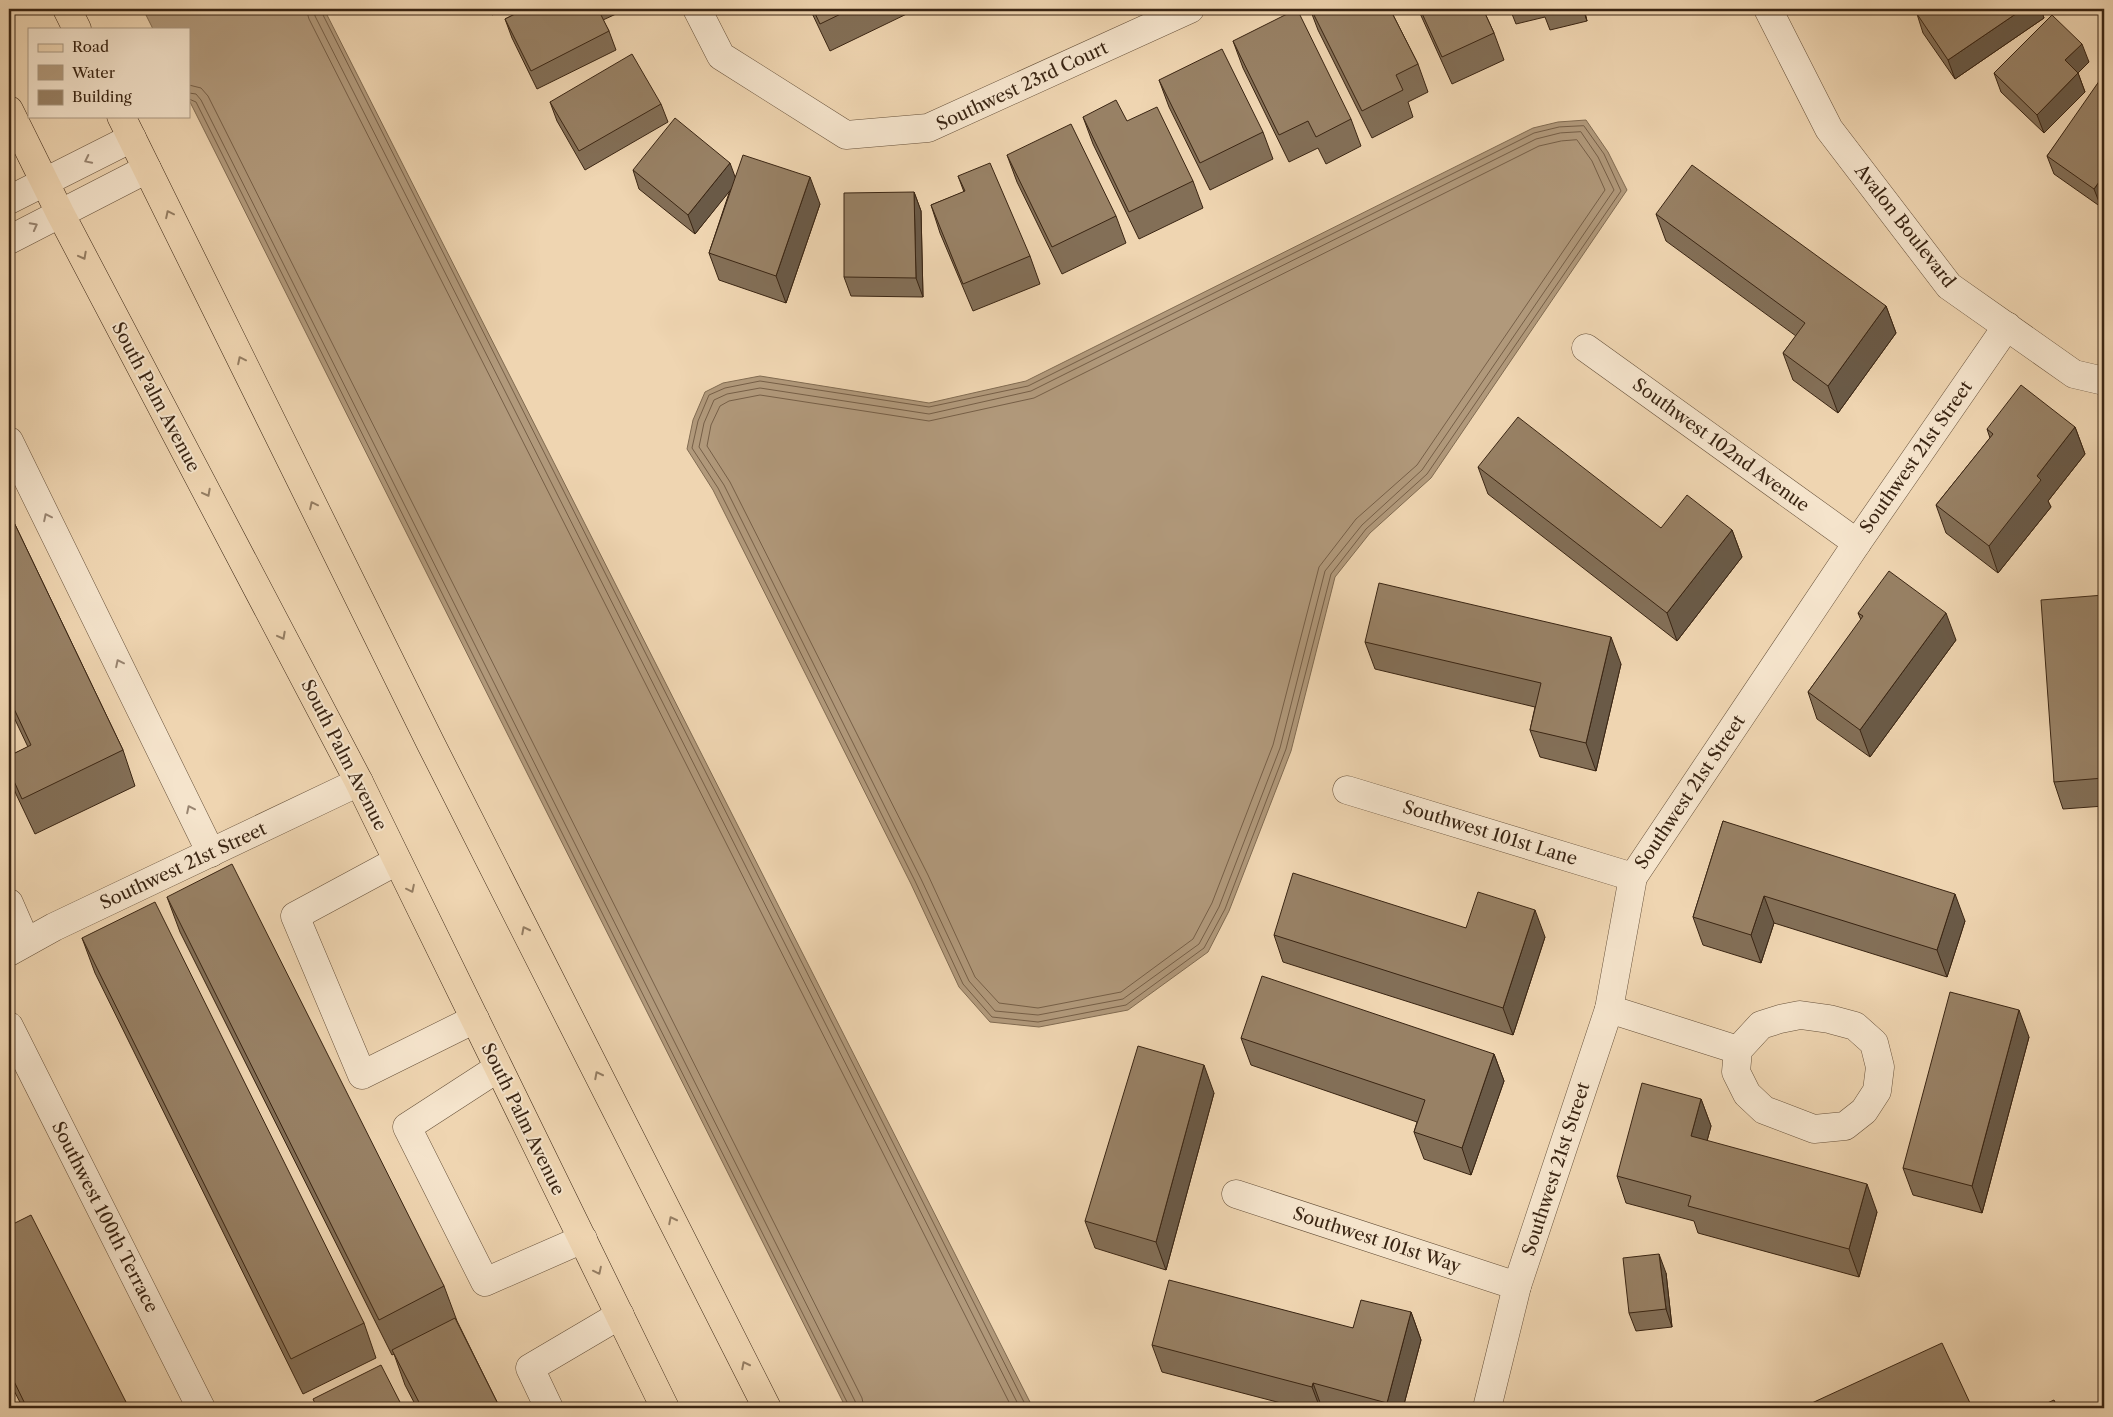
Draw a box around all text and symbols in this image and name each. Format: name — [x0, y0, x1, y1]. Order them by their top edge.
legend — [28, 28, 190, 118]
street label: Southwest 23rd Court — [933, 36, 1112, 135]
text: Road — [72, 37, 109, 56]
text: Water — [71, 63, 116, 82]
text: Building — [72, 87, 132, 106]
one-way arrow — [84, 154, 93, 164]
street label: Avalon Boulevard — [1849, 159, 1960, 292]
one-way arrow — [165, 210, 175, 219]
one-way arrow — [29, 222, 38, 232]
one-way arrow — [76, 250, 86, 259]
street label: South Palm Avenue — [107, 318, 205, 476]
one-way arrow — [237, 356, 247, 365]
street label: Southwest 102nd Avenue — [1628, 373, 1814, 517]
street label: Southwest 21st Street — [1855, 376, 1977, 538]
one-way arrow — [201, 487, 211, 496]
one-way arrow — [309, 501, 319, 510]
one-way arrow — [43, 513, 53, 522]
one-way arrow — [276, 631, 286, 640]
one-way arrow — [114, 659, 125, 668]
street label: South Palm Avenue — [296, 676, 392, 834]
street label: Southwest 21st Street — [1630, 710, 1750, 873]
street label: Southwest 101st Lane — [1400, 796, 1580, 870]
one-way arrow — [186, 805, 196, 814]
street label: Southwest 21st Street — [96, 817, 270, 914]
one-way arrow — [405, 884, 416, 893]
one-way arrow — [521, 926, 531, 935]
street label: South Palm Avenue — [477, 1039, 569, 1199]
one-way arrow — [594, 1071, 604, 1080]
street label: Southwest 21st Street — [1518, 1079, 1595, 1259]
street label: Southwest 100th Terrace — [47, 1118, 163, 1316]
street label: Southwest 101st Way — [1290, 1202, 1465, 1278]
one-way arrow — [667, 1216, 678, 1225]
one-way arrow — [592, 1266, 602, 1275]
one-way arrow — [741, 1361, 751, 1370]

